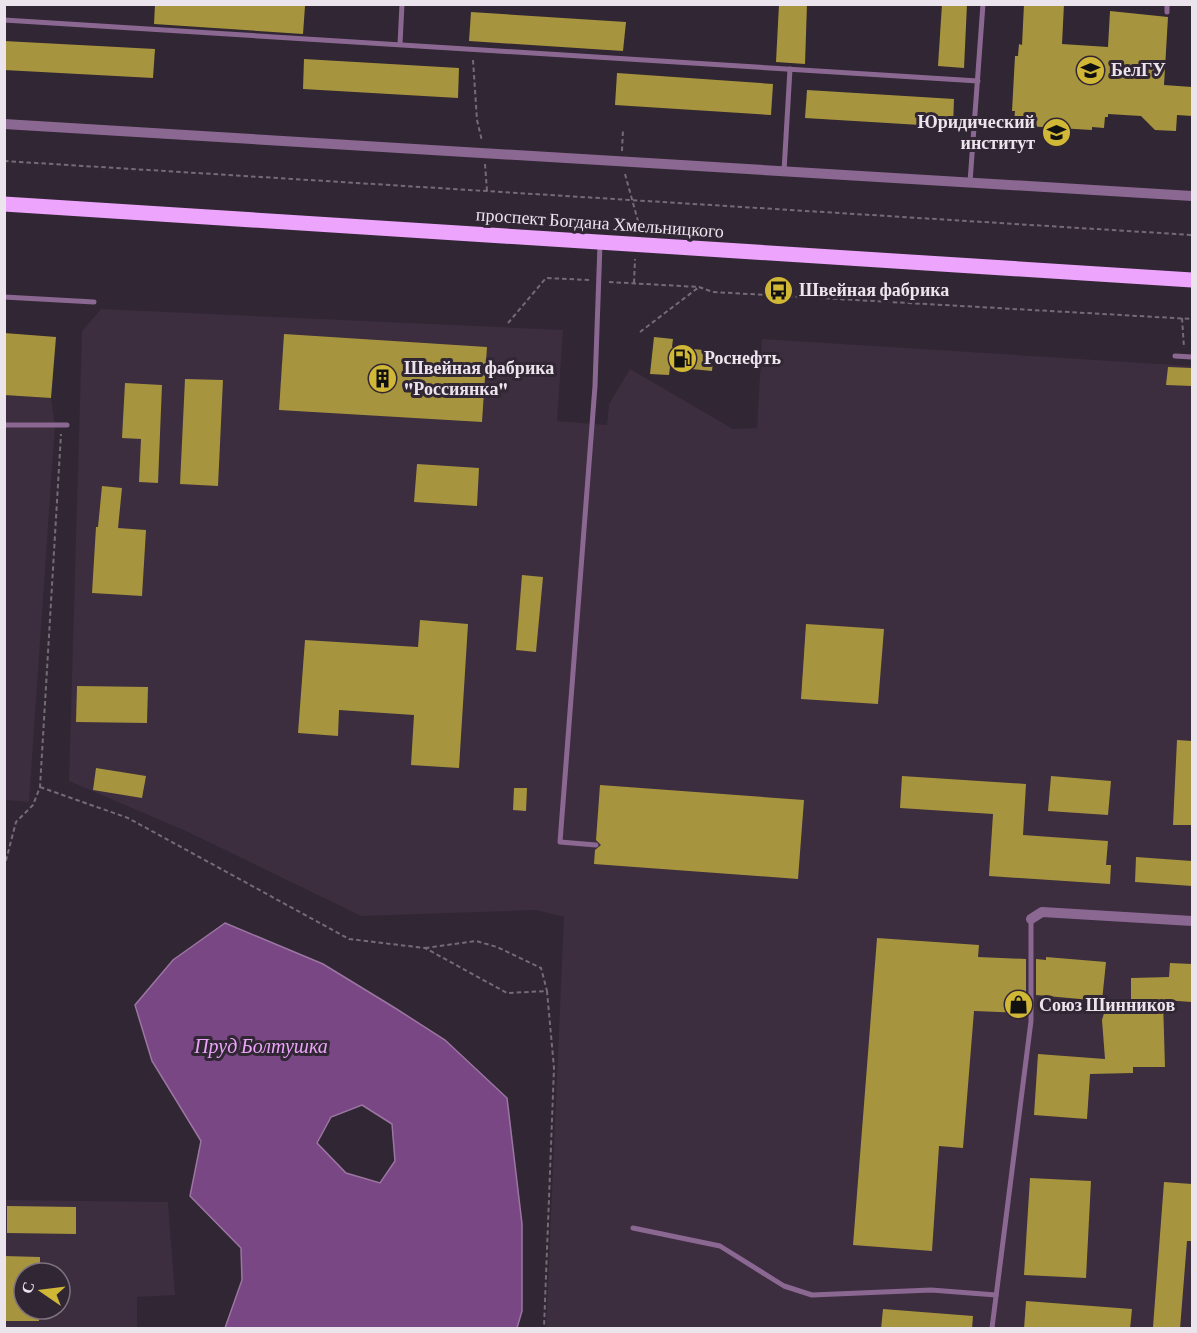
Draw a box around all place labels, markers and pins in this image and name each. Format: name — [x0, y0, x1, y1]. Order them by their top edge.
school or university icon: БелГУ — [1074, 54, 1106, 86]
place label: БелГУ — [1111, 60, 1166, 80]
place label: Юридический институт — [917, 112, 1035, 153]
school or university icon: Юридический институт — [1040, 116, 1072, 148]
bus stop icon: Швейная фабрика — [762, 274, 794, 306]
place label: Швейная фабрика — [799, 280, 949, 300]
fuel station icon: Роснефть — [667, 342, 699, 374]
place label: Роснефть — [704, 348, 781, 368]
place label: Швейная фабрика "Россиянка" — [404, 358, 554, 399]
building icon: Швейная фабрика "Россиянка" — [367, 362, 399, 394]
shop icon: Союз Шинников — [1002, 989, 1034, 1021]
place label: Союз Шинников — [1039, 995, 1175, 1015]

